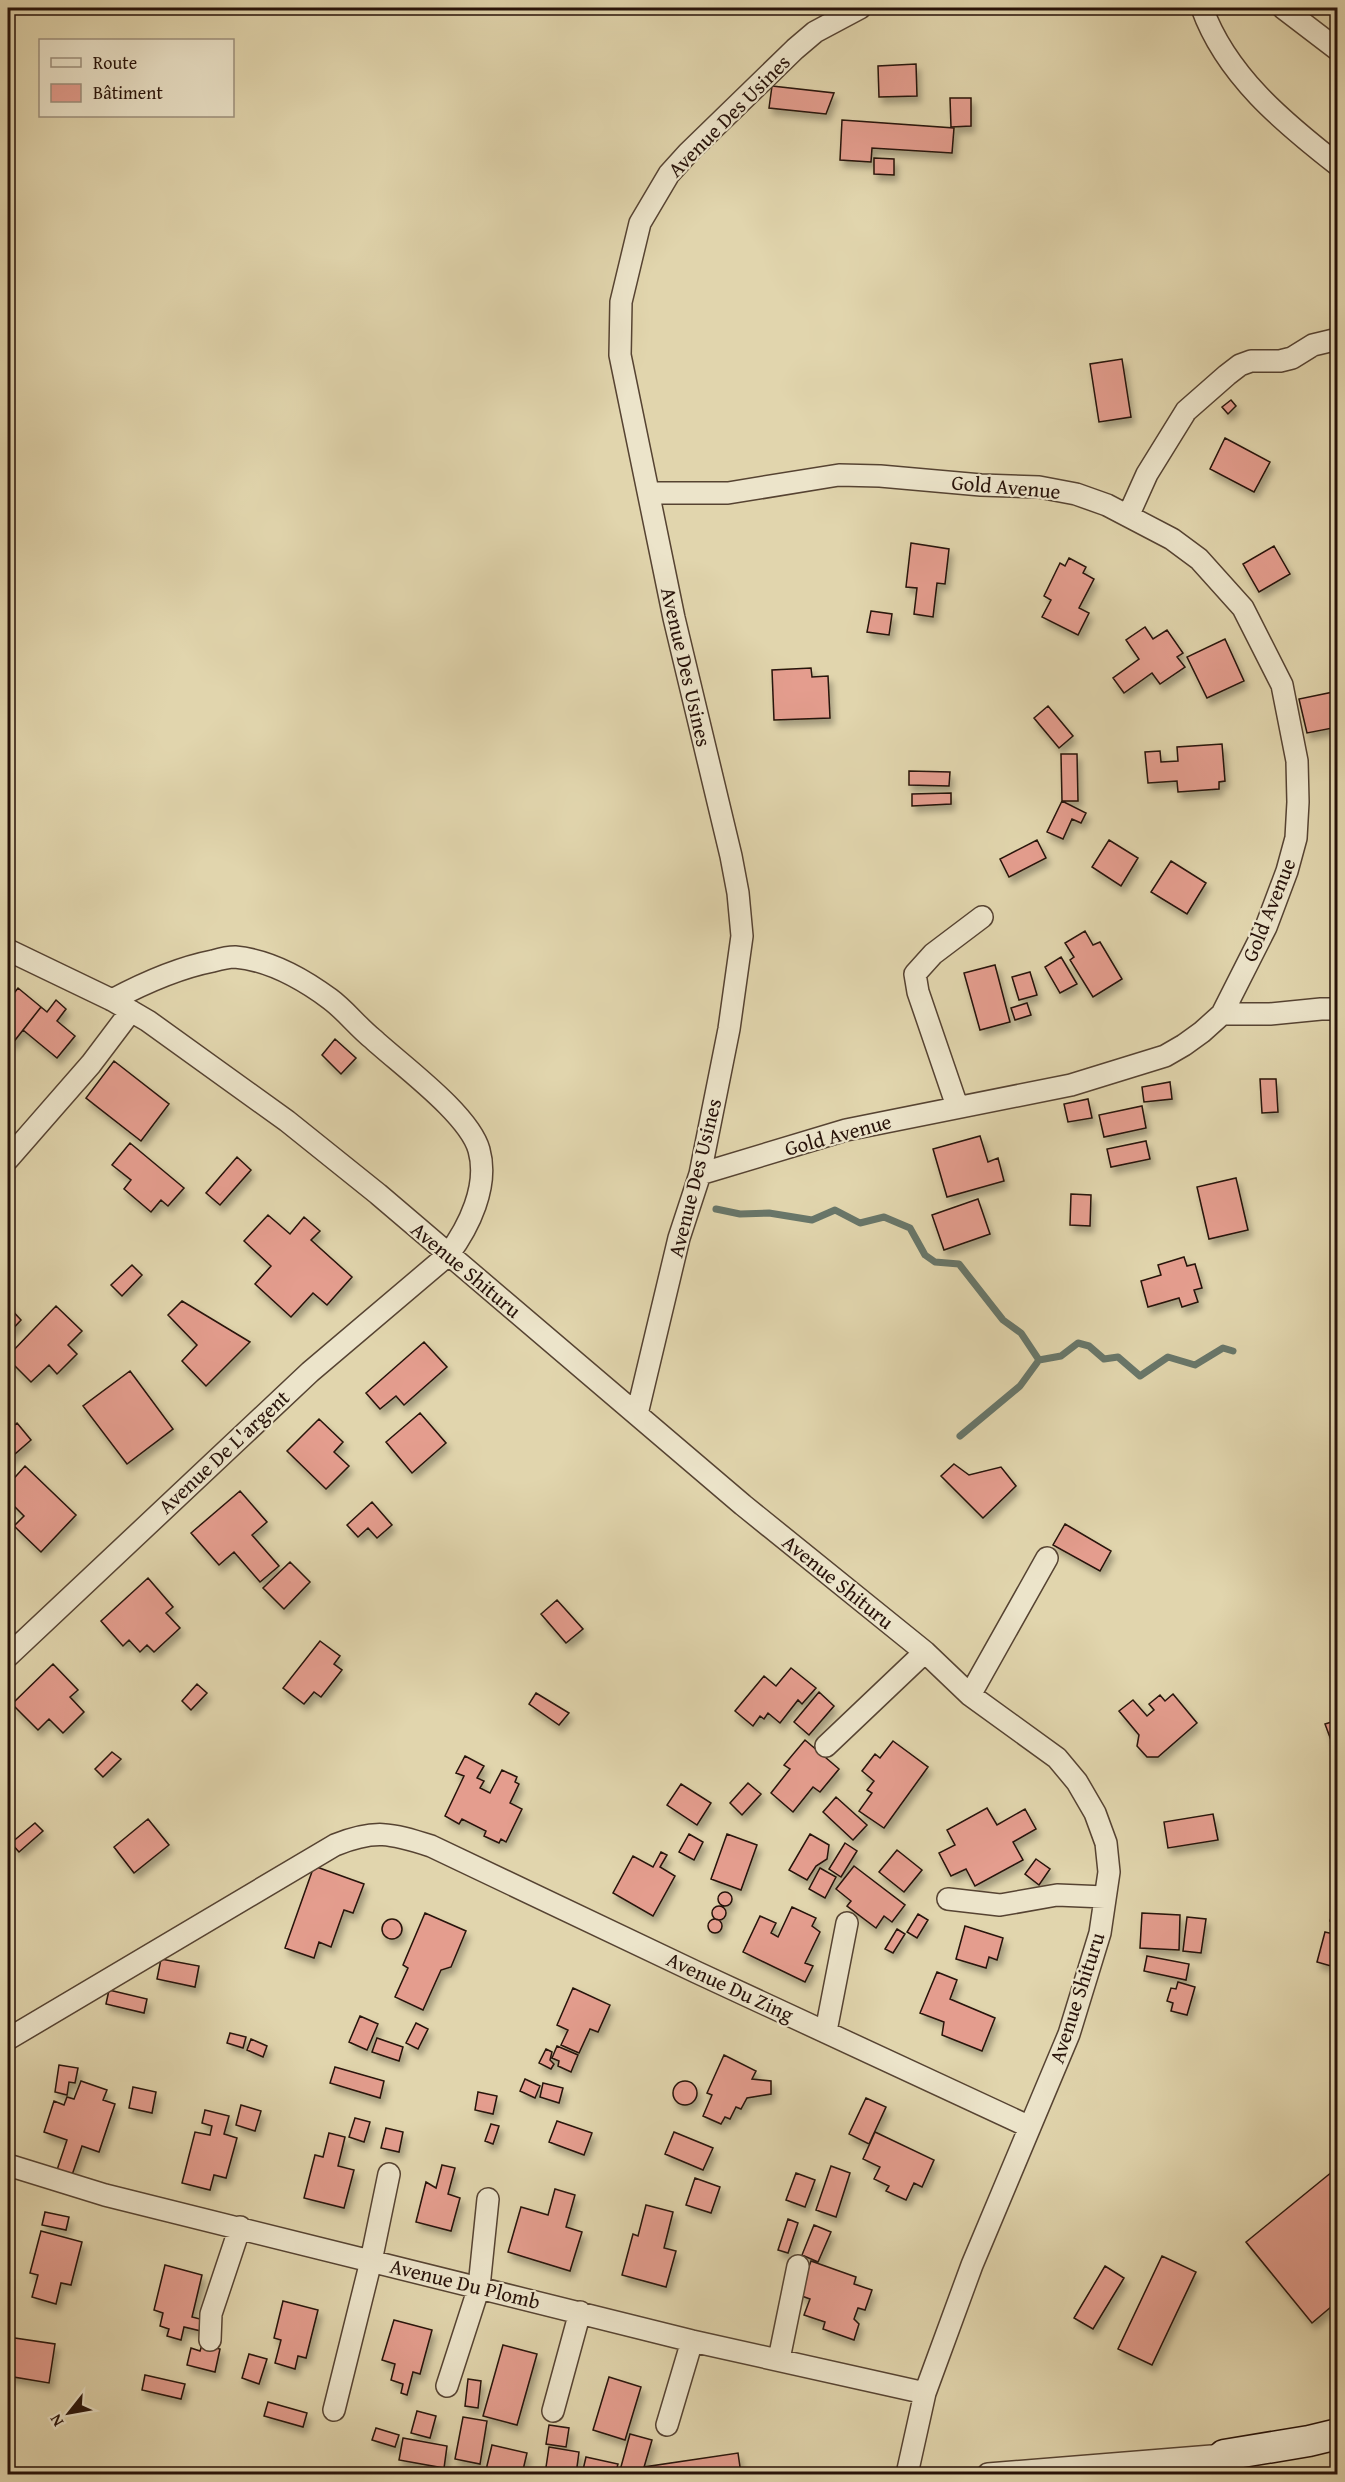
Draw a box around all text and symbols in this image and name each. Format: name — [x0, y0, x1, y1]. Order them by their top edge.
legend — [39, 39, 234, 117]
street label: Avenue Des Usines — [660, 47, 797, 184]
text: Route — [93, 49, 137, 76]
text: Bâtiment — [93, 79, 163, 106]
street label: Gold Avenue — [950, 466, 1062, 507]
street label: Avenue Des Usines — [653, 584, 720, 750]
street label: Gold Avenue — [1234, 853, 1303, 966]
street label: Avenue Des Usines — [660, 1095, 729, 1261]
street label: Gold Avenue — [781, 1105, 895, 1164]
street label: Avenue Shituru — [404, 1214, 529, 1326]
street label: Avenue De L'argent — [151, 1382, 297, 1521]
street label: Avenue Shituru — [776, 1527, 901, 1637]
street label: Avenue Shituru — [1041, 1928, 1112, 2067]
street label: Avenue Du Zing — [662, 1944, 799, 2030]
street label: Avenue Du Plomb — [387, 2250, 544, 2317]
north arrow — [39, 2383, 99, 2443]
text: N — [43, 2410, 69, 2431]

